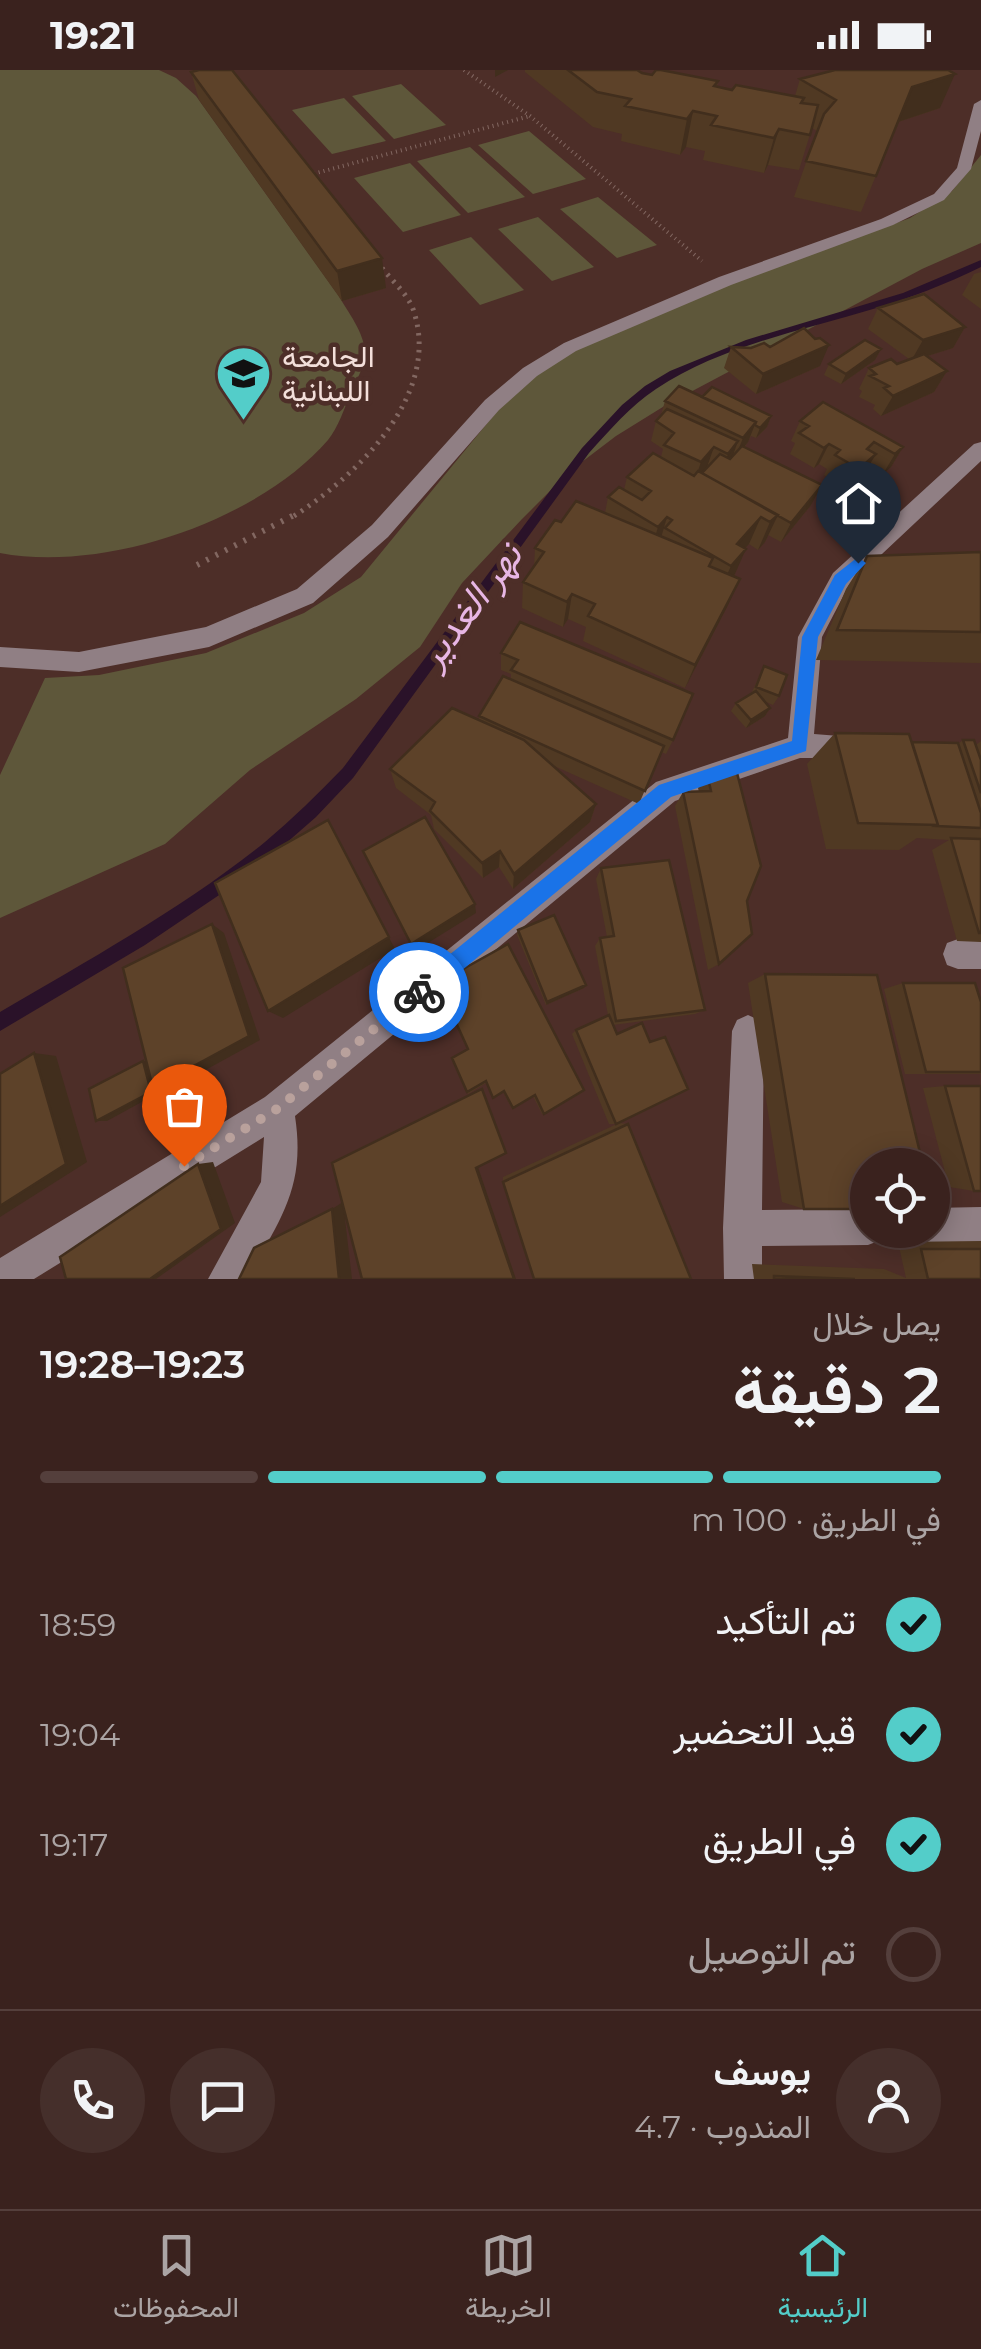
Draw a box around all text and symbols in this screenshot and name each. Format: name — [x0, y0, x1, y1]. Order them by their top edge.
text: 19:21 — [50, 12, 136, 59]
place label: الجامعة اللبنانية — [282, 338, 375, 409]
school or university icon: الجامعة اللبنانية — [213, 344, 273, 423]
pin — [816, 461, 901, 564]
icon: home — [831, 476, 886, 531]
water label: نهر الغدير — [406, 531, 533, 678]
courier — [369, 942, 469, 1042]
icon: bike — [392, 965, 447, 1020]
pin — [142, 1064, 227, 1167]
icon: bag — [157, 1079, 212, 1134]
map controls — [850, 1148, 950, 1248]
button: locate — [850, 1148, 950, 1248]
text: يصل خلال — [813, 1304, 941, 1343]
text: 19:23–19:28 — [40, 1341, 245, 1388]
text: 2 دقيقة — [733, 1350, 941, 1429]
text: في الطريق · 100 m — [691, 1500, 941, 1539]
text: تم التأكيد — [715, 1597, 856, 1644]
icon: check — [886, 1597, 941, 1652]
text: 18:59 — [40, 1605, 116, 1644]
text: قيد التحضير — [673, 1707, 856, 1754]
icon: check — [886, 1707, 941, 1762]
text: 19:04 — [40, 1715, 120, 1754]
text: في الطريق — [703, 1817, 856, 1864]
icon: check — [886, 1817, 941, 1872]
text: 19:17 — [40, 1825, 108, 1864]
text: تم التوصيل — [688, 1927, 856, 1974]
button: phone — [40, 2048, 145, 2153]
button: chat — [170, 2048, 275, 2153]
text: يوسف — [714, 2048, 811, 2095]
button: person — [836, 2048, 941, 2153]
text: المندوب · 4.7 — [634, 2107, 811, 2146]
tab: المحفوظات — [113, 2228, 239, 2332]
tab: الخريطة — [465, 2228, 552, 2332]
tab: الرئيسية — [778, 2228, 868, 2332]

